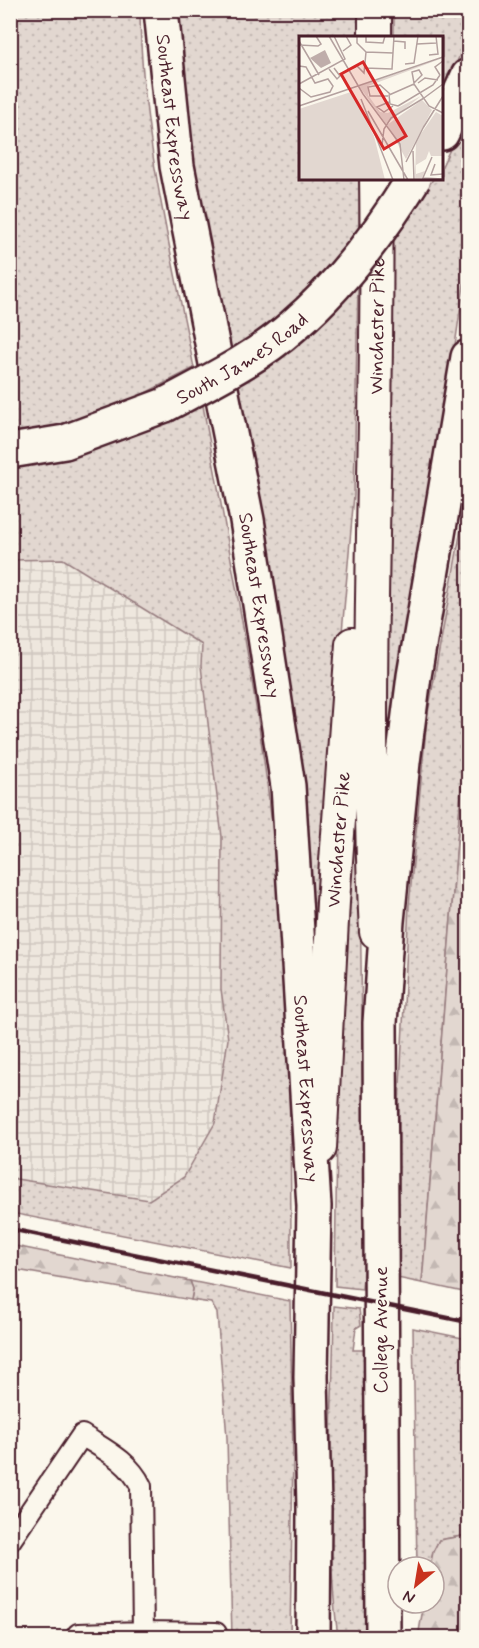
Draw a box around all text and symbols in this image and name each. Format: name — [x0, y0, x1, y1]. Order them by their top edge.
street label: Southeast Expressway — [149, 33, 199, 223]
inset map — [299, 36, 443, 180]
street label: Winchester Pike — [363, 258, 392, 395]
street label: South James Road — [172, 307, 314, 412]
street label: Southeast Expressway — [231, 510, 286, 700]
street label: Winchester Pike — [321, 771, 358, 909]
street label: Southeast Expressway — [286, 994, 325, 1183]
street label: College Avenue — [368, 1266, 395, 1394]
north arrow — [386, 1555, 446, 1615]
text: N — [399, 1585, 419, 1608]

